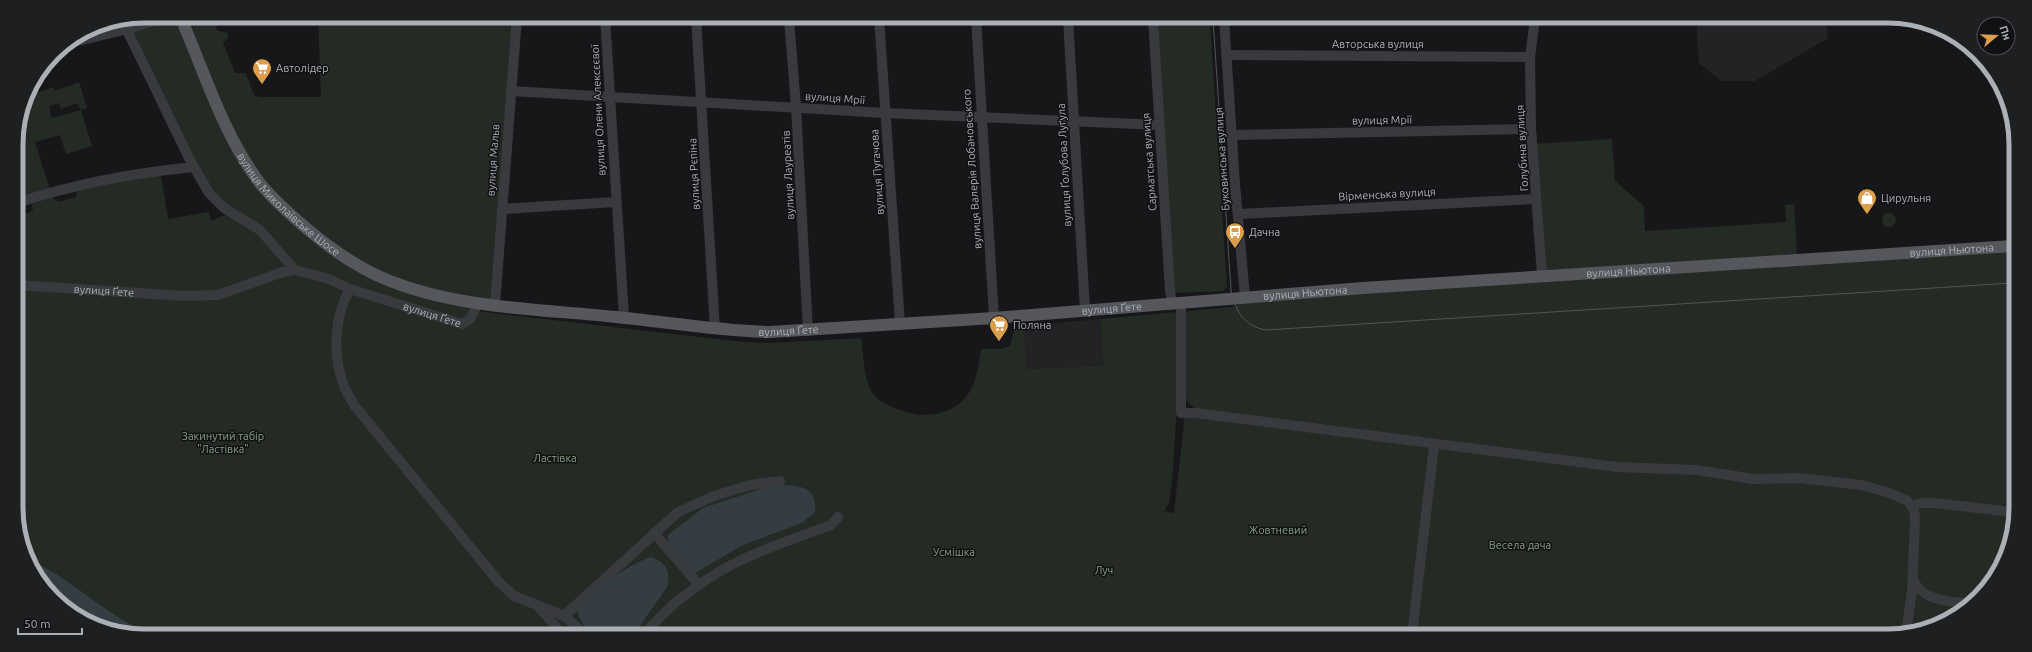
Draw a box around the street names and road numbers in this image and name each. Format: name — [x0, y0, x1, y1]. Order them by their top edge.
street label: Авторська вулиця — [1332, 38, 1424, 50]
street label: вулиця Олени Алексєєвої — [589, 44, 607, 176]
street label: вулиця Валерія Лобановського — [960, 89, 984, 249]
street label: вулиця Мрії — [804, 90, 866, 106]
street label: вулиця Ґолубова Луґула — [1055, 103, 1073, 227]
street label: Голубина вулиця — [1514, 104, 1530, 192]
street label: Буковинська вулиця — [1212, 107, 1232, 211]
street label: Сарматська вулиця — [1140, 112, 1158, 212]
street label: вулиця Мрії — [1352, 113, 1413, 127]
street label: вулиця Мальв — [484, 123, 502, 197]
street label: вулиця Пугачова — [868, 129, 886, 215]
street label: вулиця Лауреатів — [780, 130, 796, 220]
street label: вулиця Рєпіна — [686, 138, 702, 210]
street label: вулиця Миколаївське Шосе — [235, 151, 342, 258]
street label: Вірменська вулиця — [1338, 185, 1436, 203]
street label: вулиця Ньютона — [1909, 241, 1994, 259]
street label: вулиця Ньютона — [1586, 262, 1671, 280]
street label: вулиця Ґете — [73, 283, 134, 299]
street label: вулиця Ньютона — [1263, 283, 1348, 302]
street label: вулиця Ґете — [402, 300, 463, 329]
street label: вулиця Ґете — [1081, 300, 1142, 317]
street label: вулиця Ґете — [758, 323, 819, 338]

